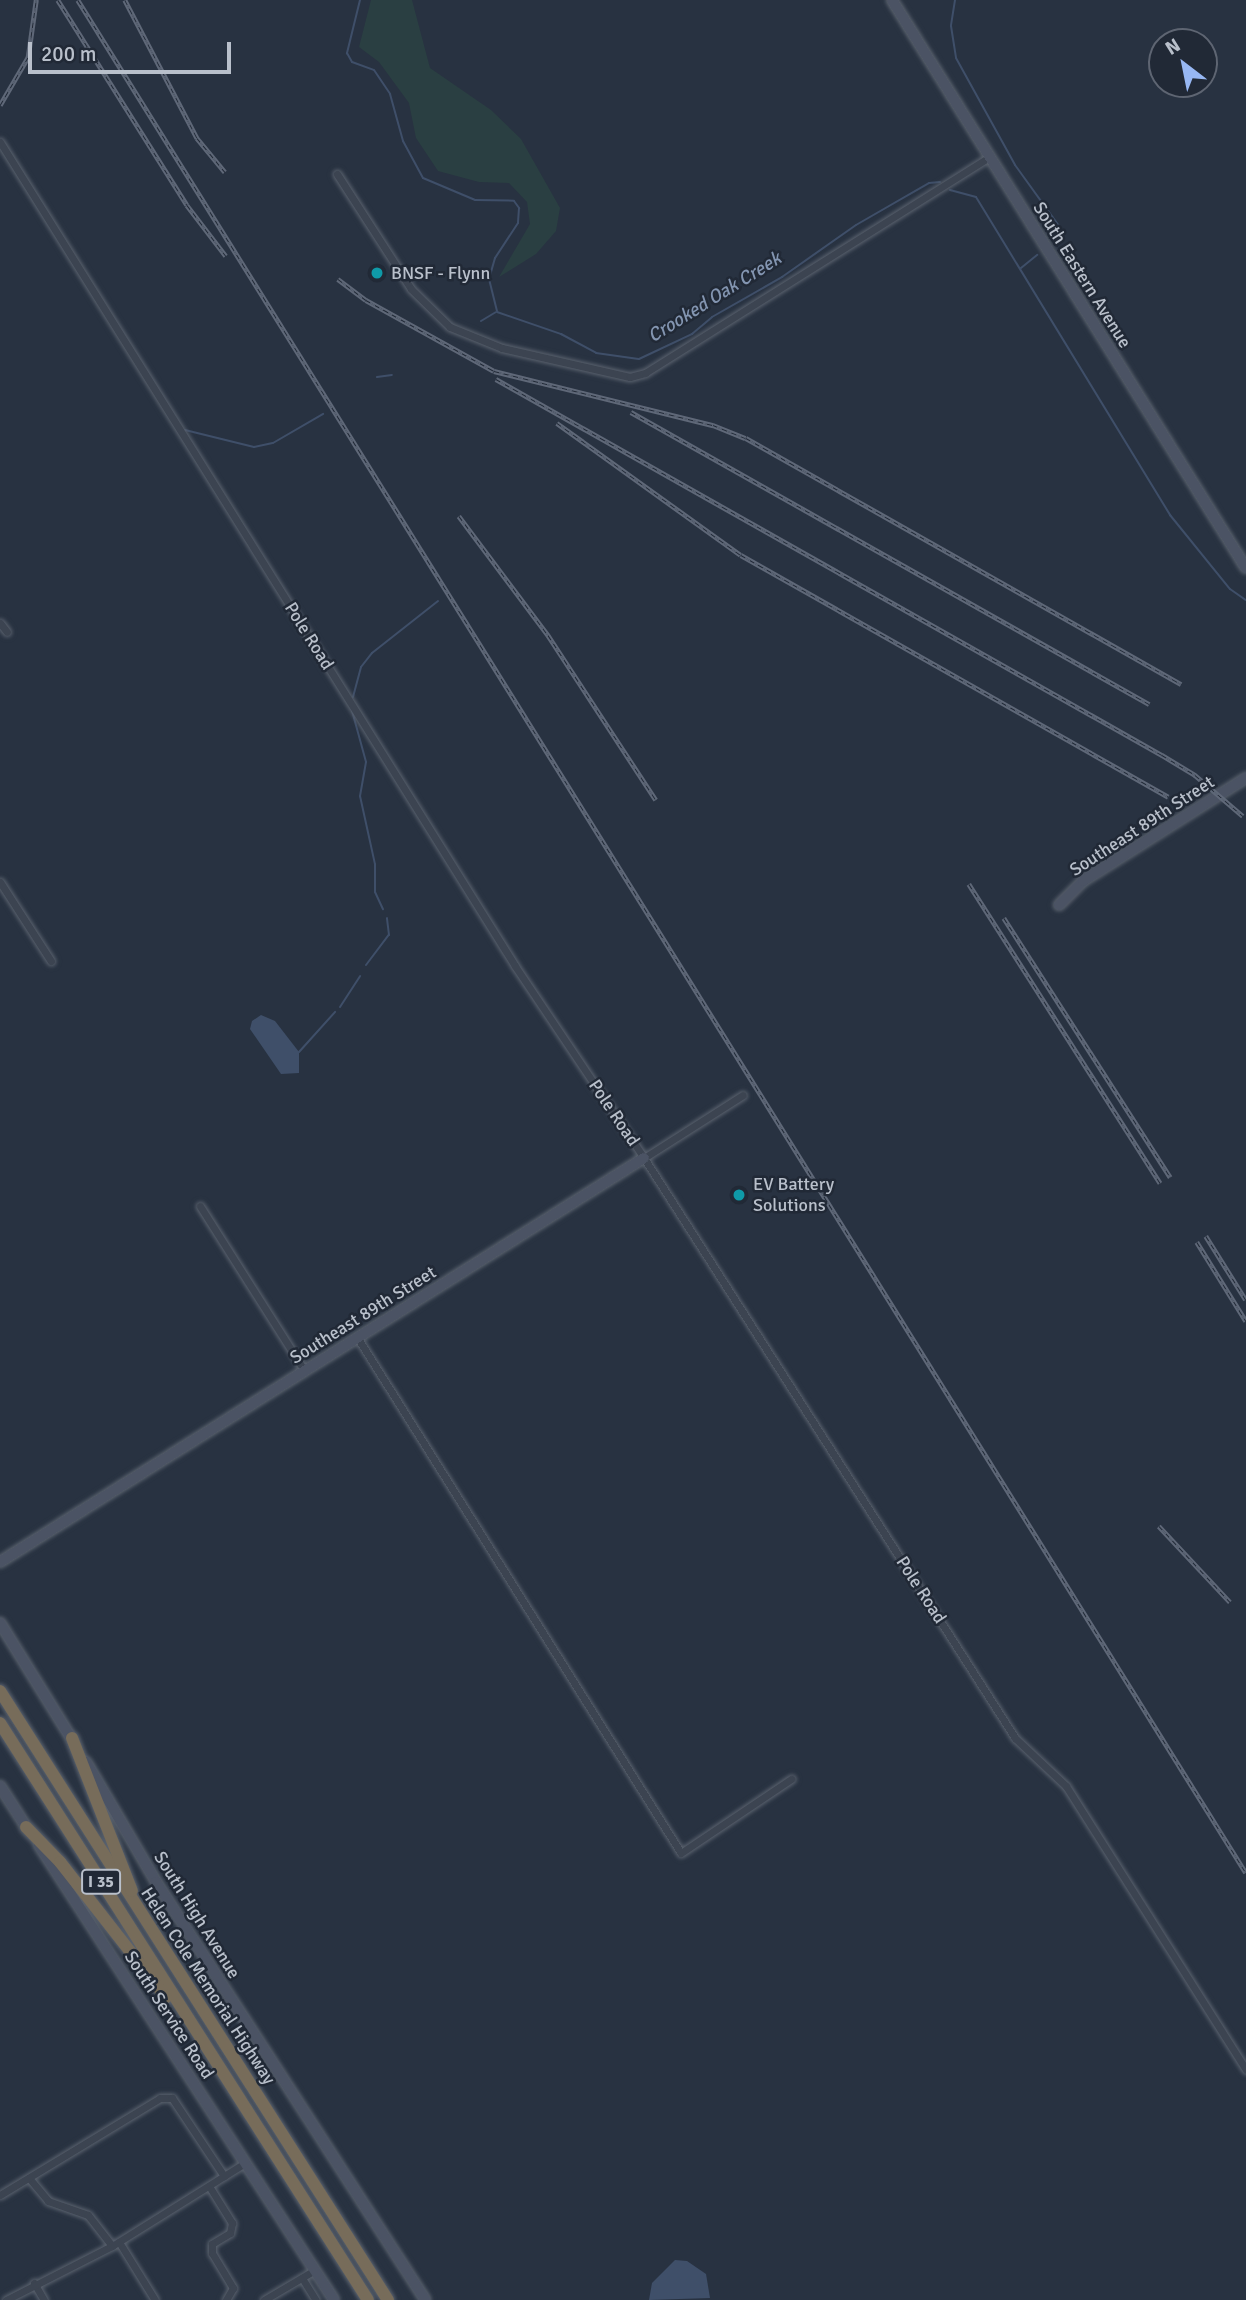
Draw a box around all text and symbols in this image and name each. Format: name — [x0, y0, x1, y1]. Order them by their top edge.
scale bar — [32, 28, 234, 72]
north arrow — [1148, 28, 1218, 98]
text: N — [1161, 33, 1185, 61]
text: 200 m — [41, 41, 96, 67]
street label: South Eastern Avenue — [1028, 198, 1136, 352]
water label: Crooked Oak Creek — [644, 248, 786, 348]
place label: BNSF - Flynn — [391, 262, 490, 284]
marker: BNSF - Flynn — [369, 265, 385, 281]
street label: Pole Road — [280, 598, 338, 674]
street label: Southeast 89th Street — [1066, 771, 1218, 881]
street label: Pole Road — [584, 1076, 644, 1150]
place label: EV Battery Solutions — [753, 1174, 834, 1216]
marker: EV Battery Solutions — [731, 1187, 747, 1203]
street label: Southeast 89th Street — [286, 1261, 440, 1369]
street label: Pole Road — [891, 1552, 951, 1628]
street label: South High Avenue — [149, 1847, 245, 1983]
road number: I 35 — [80, 1870, 122, 1894]
street label: Helen Cole Memorial Highway — [136, 1883, 280, 2089]
street label: South Service Road — [120, 1947, 218, 2083]

